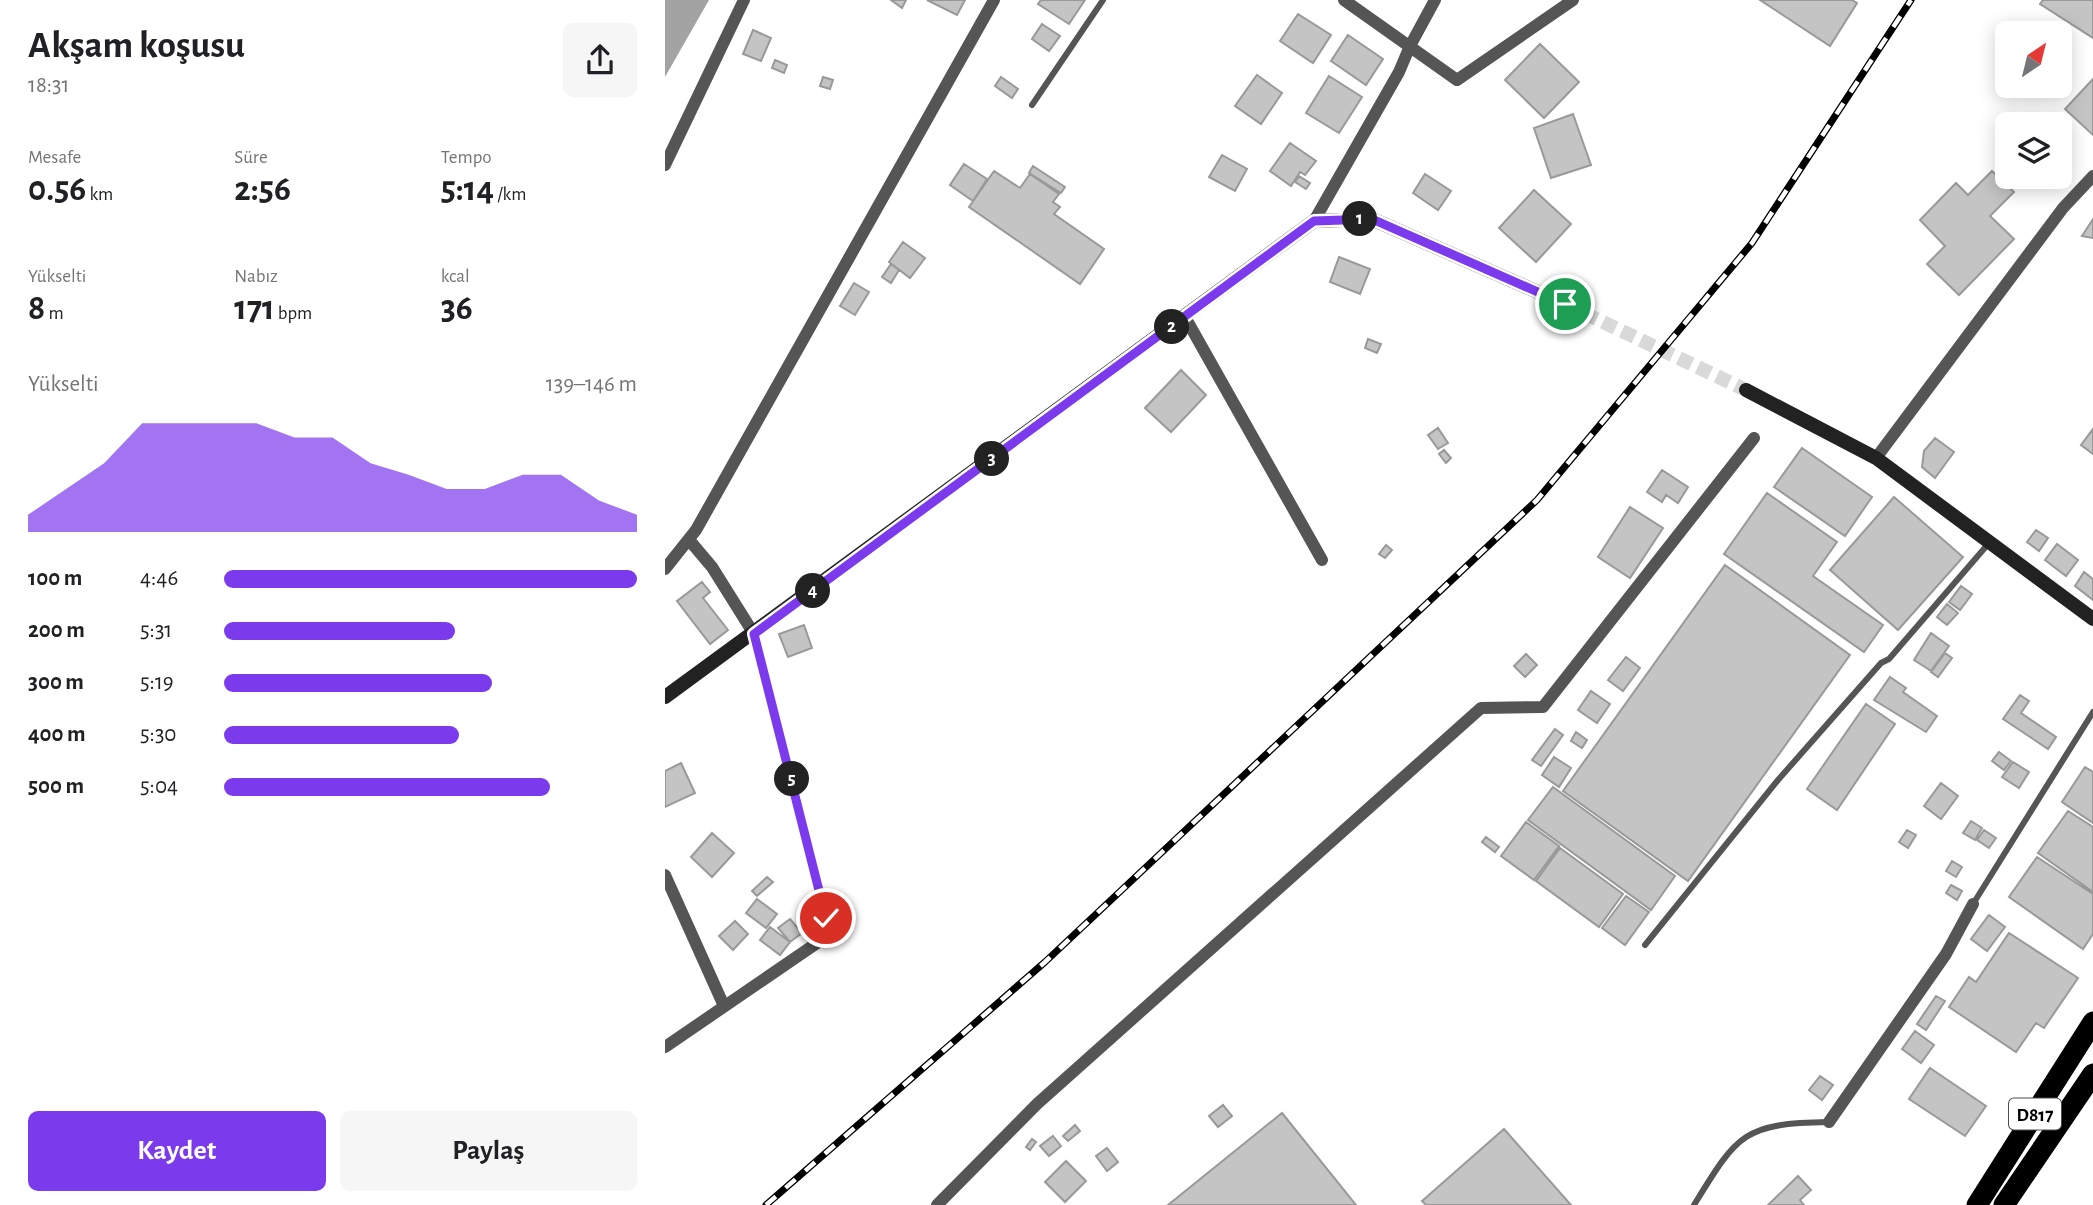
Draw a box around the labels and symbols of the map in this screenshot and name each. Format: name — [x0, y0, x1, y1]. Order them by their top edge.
north arrow — [1995, 21, 2072, 98]
pin: 1 — [1343, 202, 1377, 236]
pin — [1535, 274, 1595, 334]
pin: 2 — [1155, 310, 1189, 344]
pin: 3 — [975, 442, 1009, 476]
pin: 4 — [795, 574, 831, 608]
pin: 5 — [775, 762, 809, 796]
pin — [796, 888, 856, 948]
road number: D817 — [2009, 1098, 2061, 1130]

